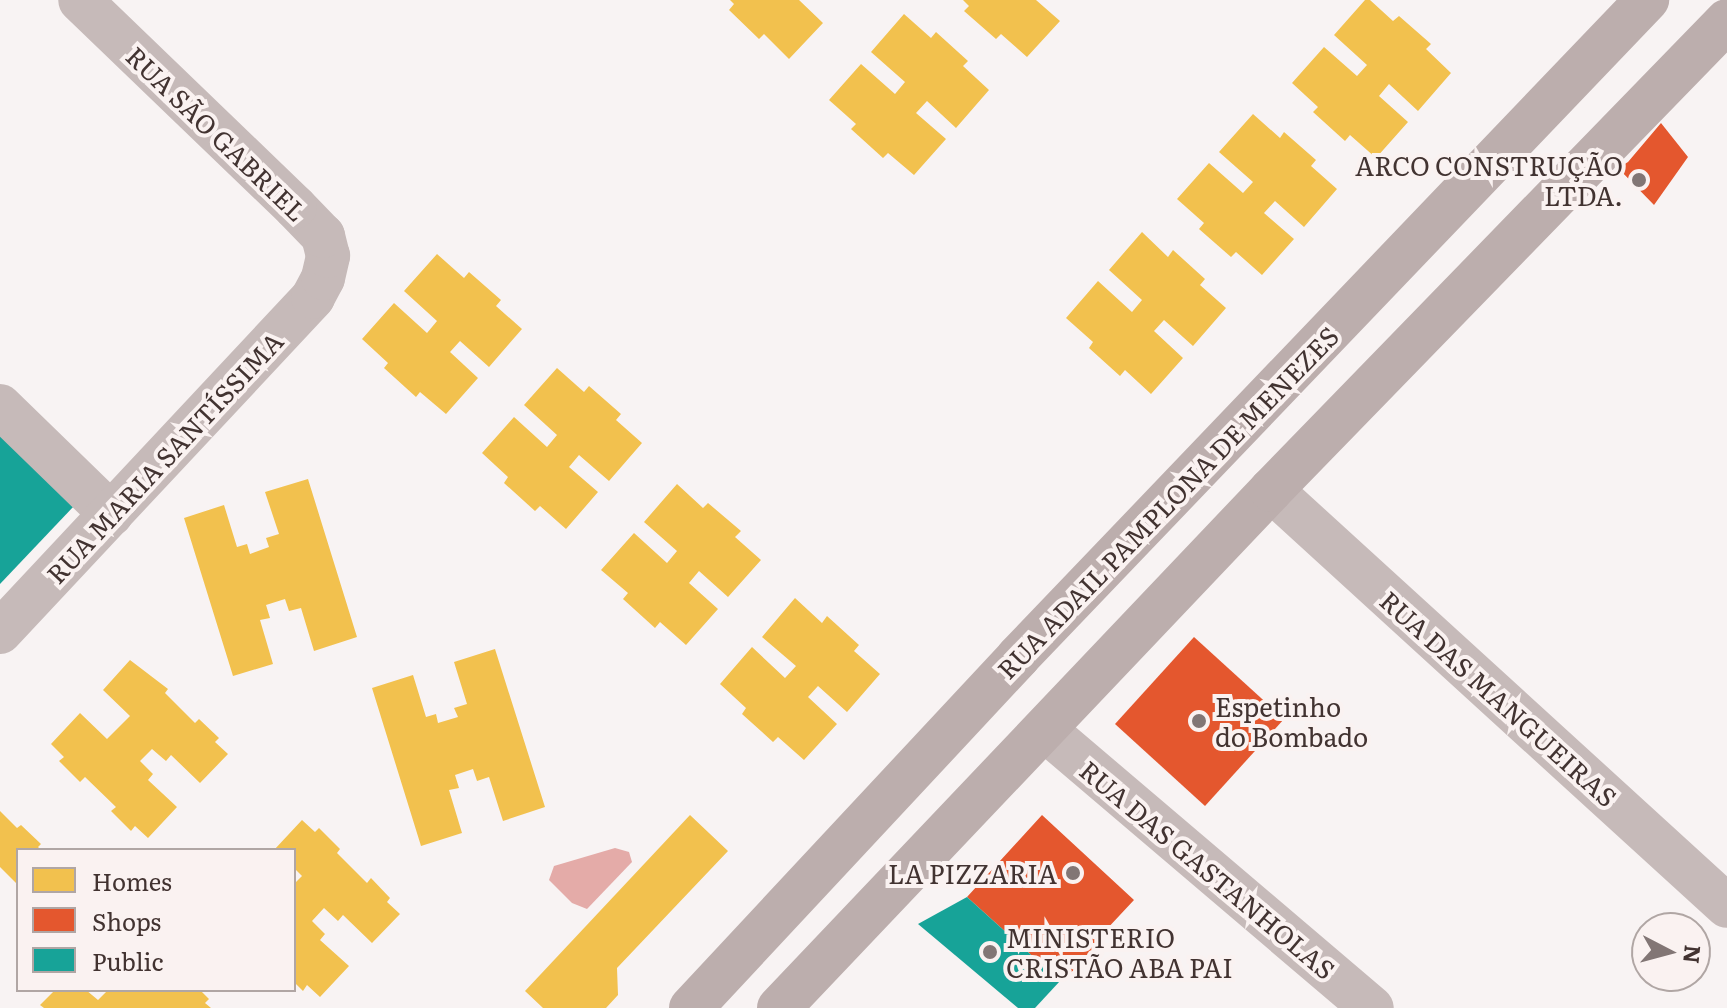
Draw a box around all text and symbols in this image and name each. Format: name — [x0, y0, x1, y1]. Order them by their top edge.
street label: RUA SÃO GABRIEL — [121, 39, 313, 227]
place label: ARCO CONSTRUÇÃO LTDA. — [1355, 149, 1623, 210]
marker: ARCO CONSTRUÇÃO LTDA. — [1630, 171, 1648, 189]
street label: RUA ADAIL PAMPLONA DE MENEZES — [990, 320, 1344, 684]
street label: RUA MARIA SANTÍSSIMA — [39, 325, 289, 589]
street label: RUA DAS MANGUEIRAS — [1374, 584, 1624, 812]
place label: Espetinho do Bombado — [1215, 690, 1368, 752]
marker: Espetinho do Bombado — [1190, 712, 1208, 730]
street label: RUA DAS GASTANHOLAS — [1074, 753, 1342, 985]
legend — [16, 848, 296, 992]
place label: LA PIZZARIA — [888, 857, 1057, 889]
text: Homes — [92, 863, 172, 898]
marker: LA PIZZARIA — [1064, 864, 1082, 882]
text: Shops — [92, 903, 161, 938]
north arrow — [1631, 912, 1711, 992]
place label: MINISTERIO CRISTÃO ABA PAI — [1006, 921, 1233, 982]
text: Public — [92, 943, 163, 978]
marker: MINISTERIO CRISTÃO ABA PAI — [981, 943, 999, 961]
text: N — [1676, 943, 1711, 965]

